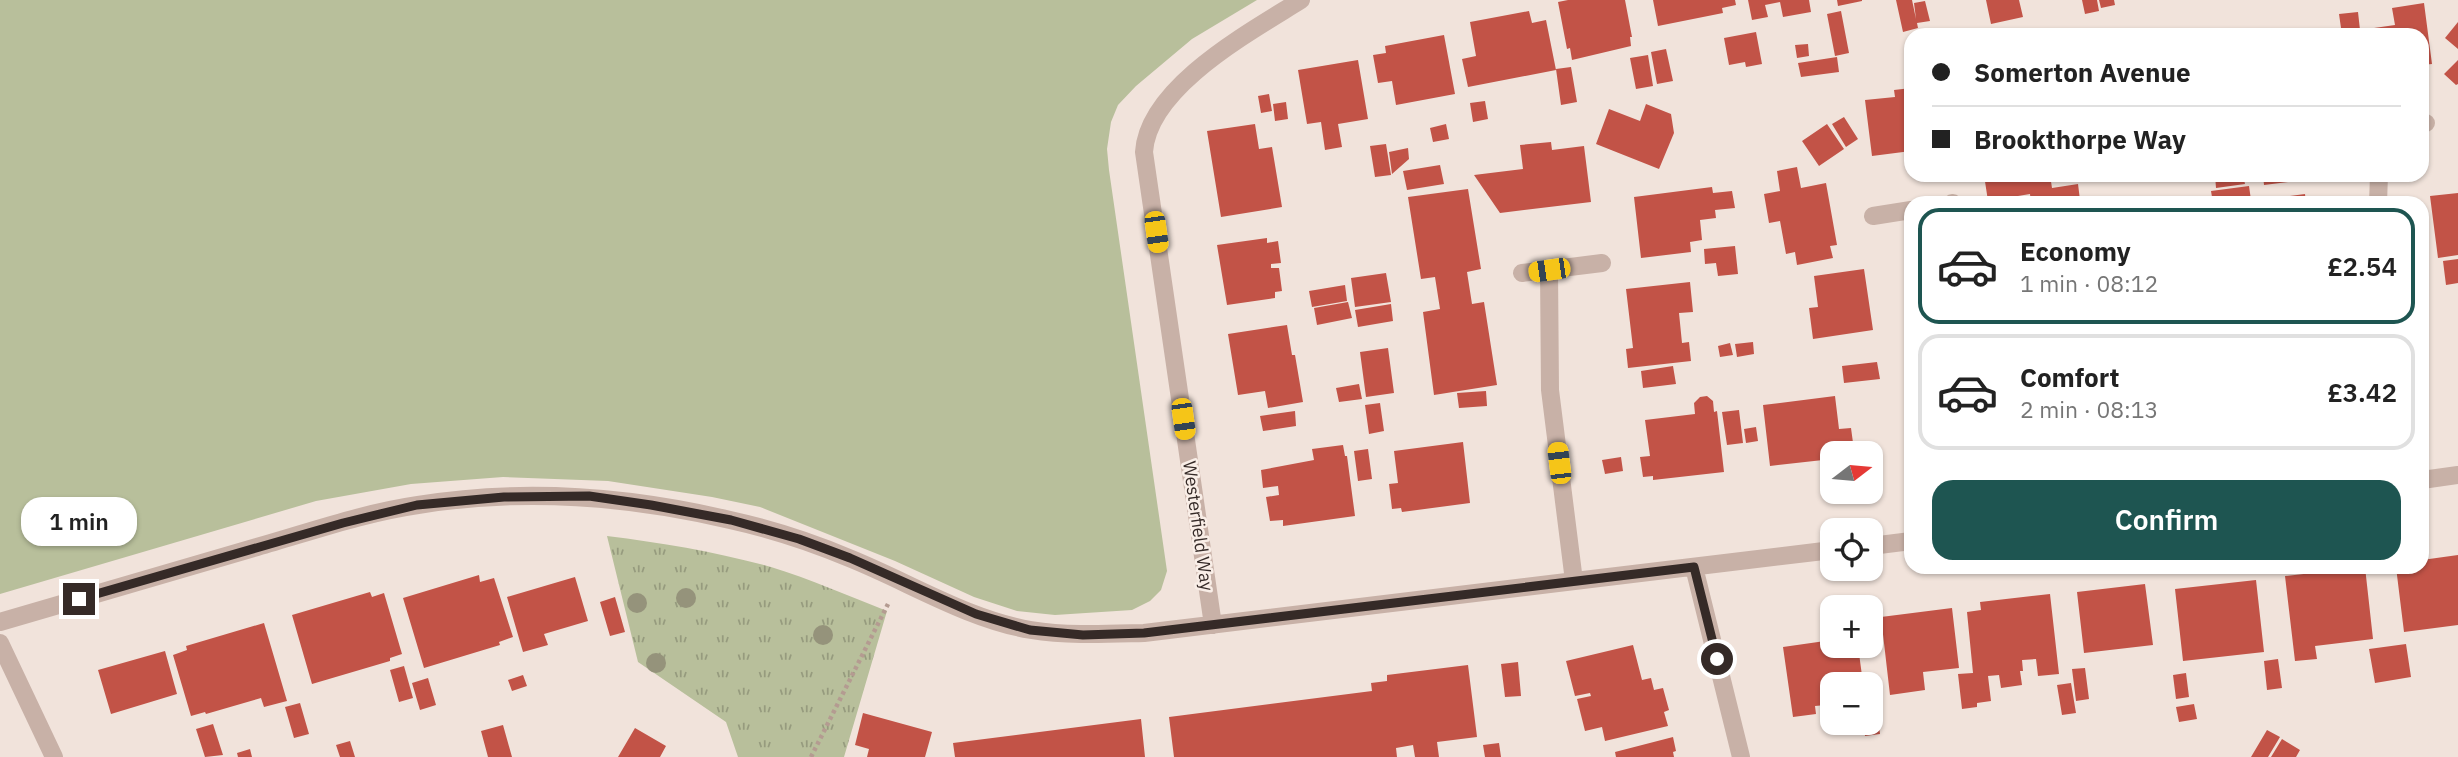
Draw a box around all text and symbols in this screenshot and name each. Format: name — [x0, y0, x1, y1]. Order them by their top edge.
text: Somerton Avenue — [1974, 55, 2191, 89]
text: Brookthorpe Way — [1974, 122, 2186, 156]
car — [1143, 210, 1170, 254]
text: Economy — [2020, 234, 2131, 268]
icon: car — [1936, 235, 1999, 298]
text: £2.54 — [2327, 249, 2397, 283]
car — [1527, 257, 1572, 283]
text: 1 min · 08:12 — [2020, 268, 2158, 298]
text: Comfort — [2020, 360, 2119, 394]
icon: car — [1936, 361, 1999, 424]
text: £3.42 — [2327, 375, 2397, 409]
text: 2 min · 08:13 — [2020, 394, 2158, 424]
car — [1170, 397, 1197, 441]
car — [1547, 441, 1572, 485]
north arrow — [1820, 441, 1883, 504]
map controls — [1820, 441, 1883, 735]
street label: Westerfield Way — [1178, 459, 1219, 592]
button: Confirm — [1932, 480, 2401, 560]
callout: 1 min — [21, 498, 137, 546]
text: 1 min — [49, 506, 109, 536]
button: locate — [1820, 518, 1883, 581]
route end — [63, 583, 95, 615]
button: + — [1820, 595, 1883, 658]
route start — [1701, 643, 1733, 675]
button: − — [1820, 672, 1883, 735]

